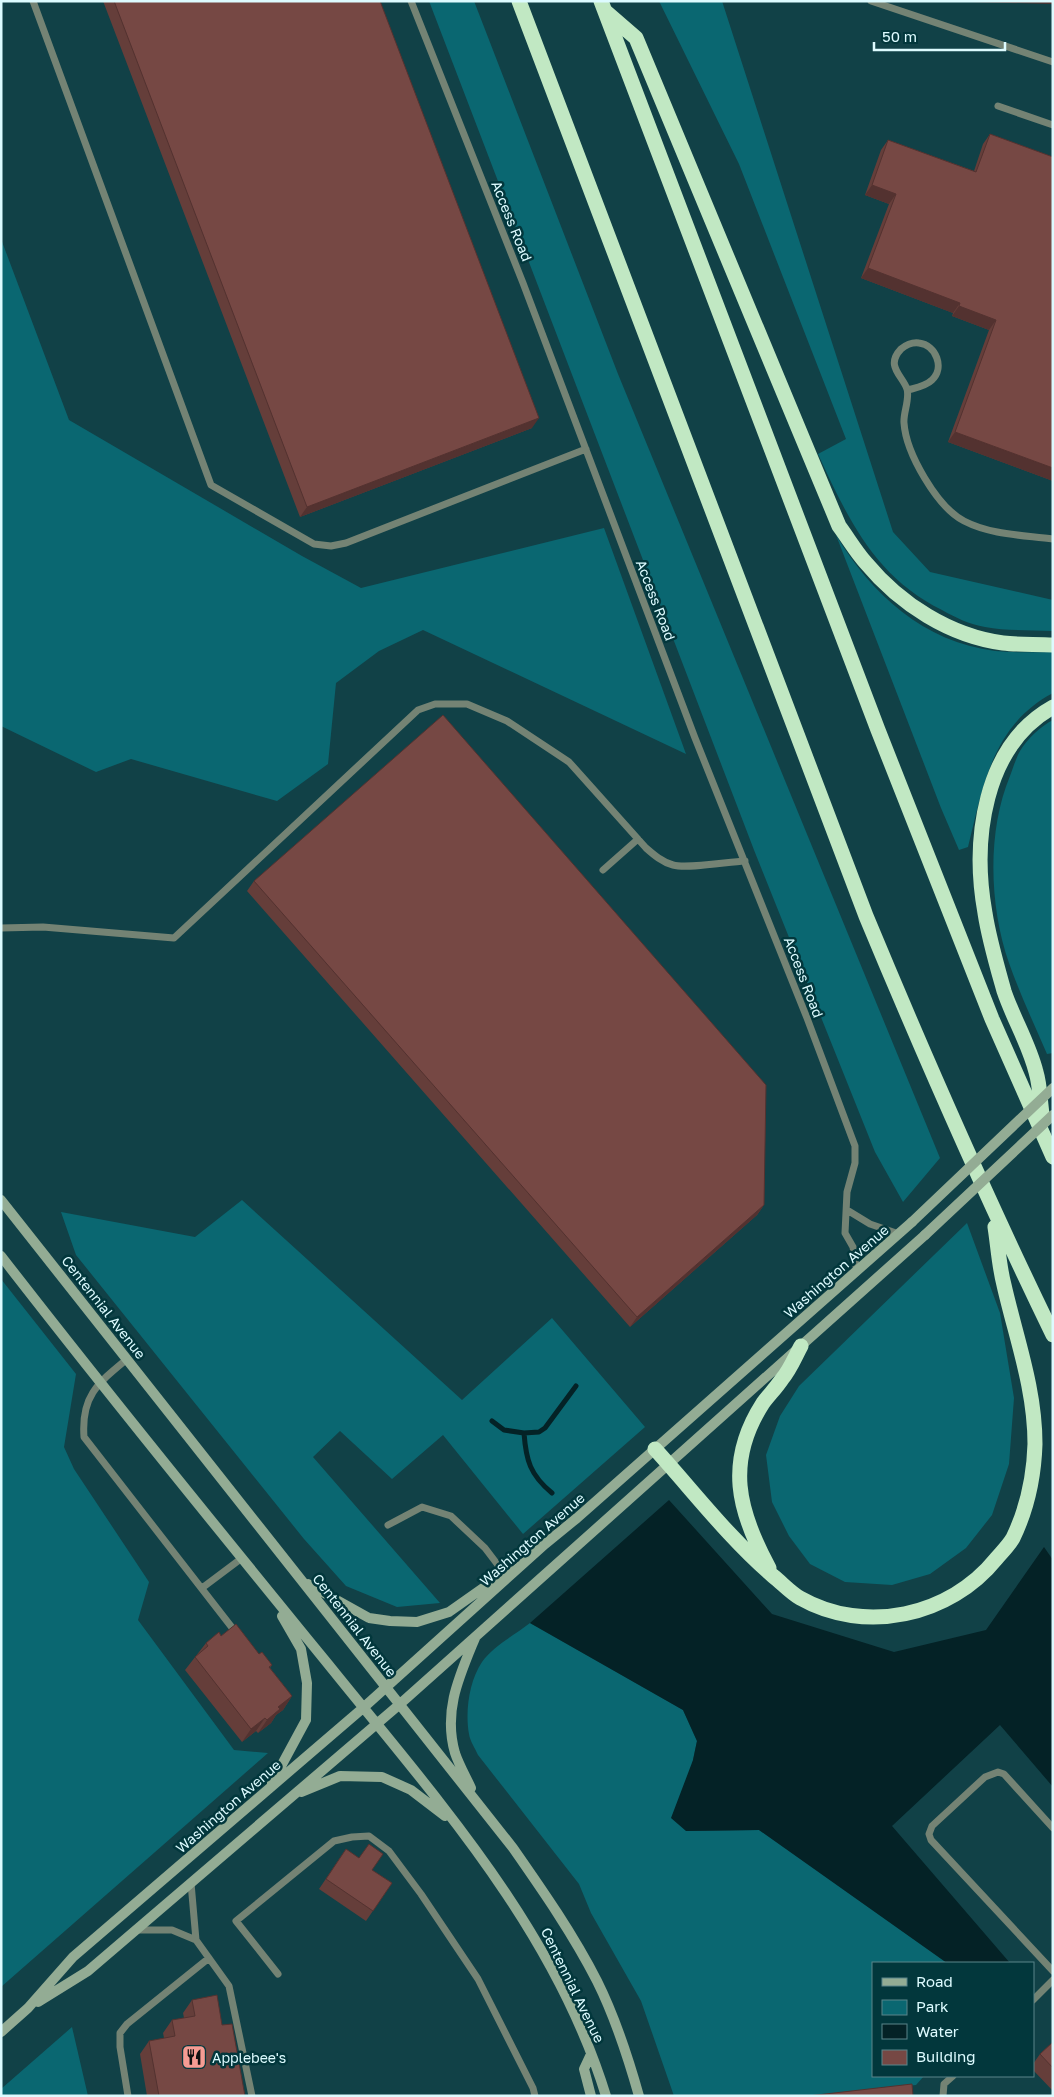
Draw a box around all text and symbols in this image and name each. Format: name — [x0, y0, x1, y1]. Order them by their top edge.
scale bar — [874, 20, 1005, 52]
text: 50 m — [882, 27, 917, 45]
street label: Access Road — [488, 178, 536, 264]
street label: Access Road — [633, 557, 679, 643]
street label: Access Road — [781, 934, 827, 1020]
street label: Washington Avenue — [780, 1221, 892, 1321]
street label: Centennial Avenue — [58, 1252, 150, 1362]
street label: Washington Avenue — [476, 1489, 588, 1589]
street label: Centennial Avenue — [309, 1570, 401, 1680]
street label: Washington Avenue — [172, 1756, 284, 1856]
street label: Centennial Avenue — [538, 1925, 608, 2045]
legend — [872, 1962, 1034, 2077]
text: Road — [916, 1972, 953, 1990]
text: Park — [916, 1997, 949, 2015]
text: Water — [916, 2022, 959, 2040]
restaurant icon: Applebee's — [181, 2044, 207, 2070]
text: Building — [916, 2047, 976, 2065]
place label: Applebee's — [212, 2049, 286, 2066]

